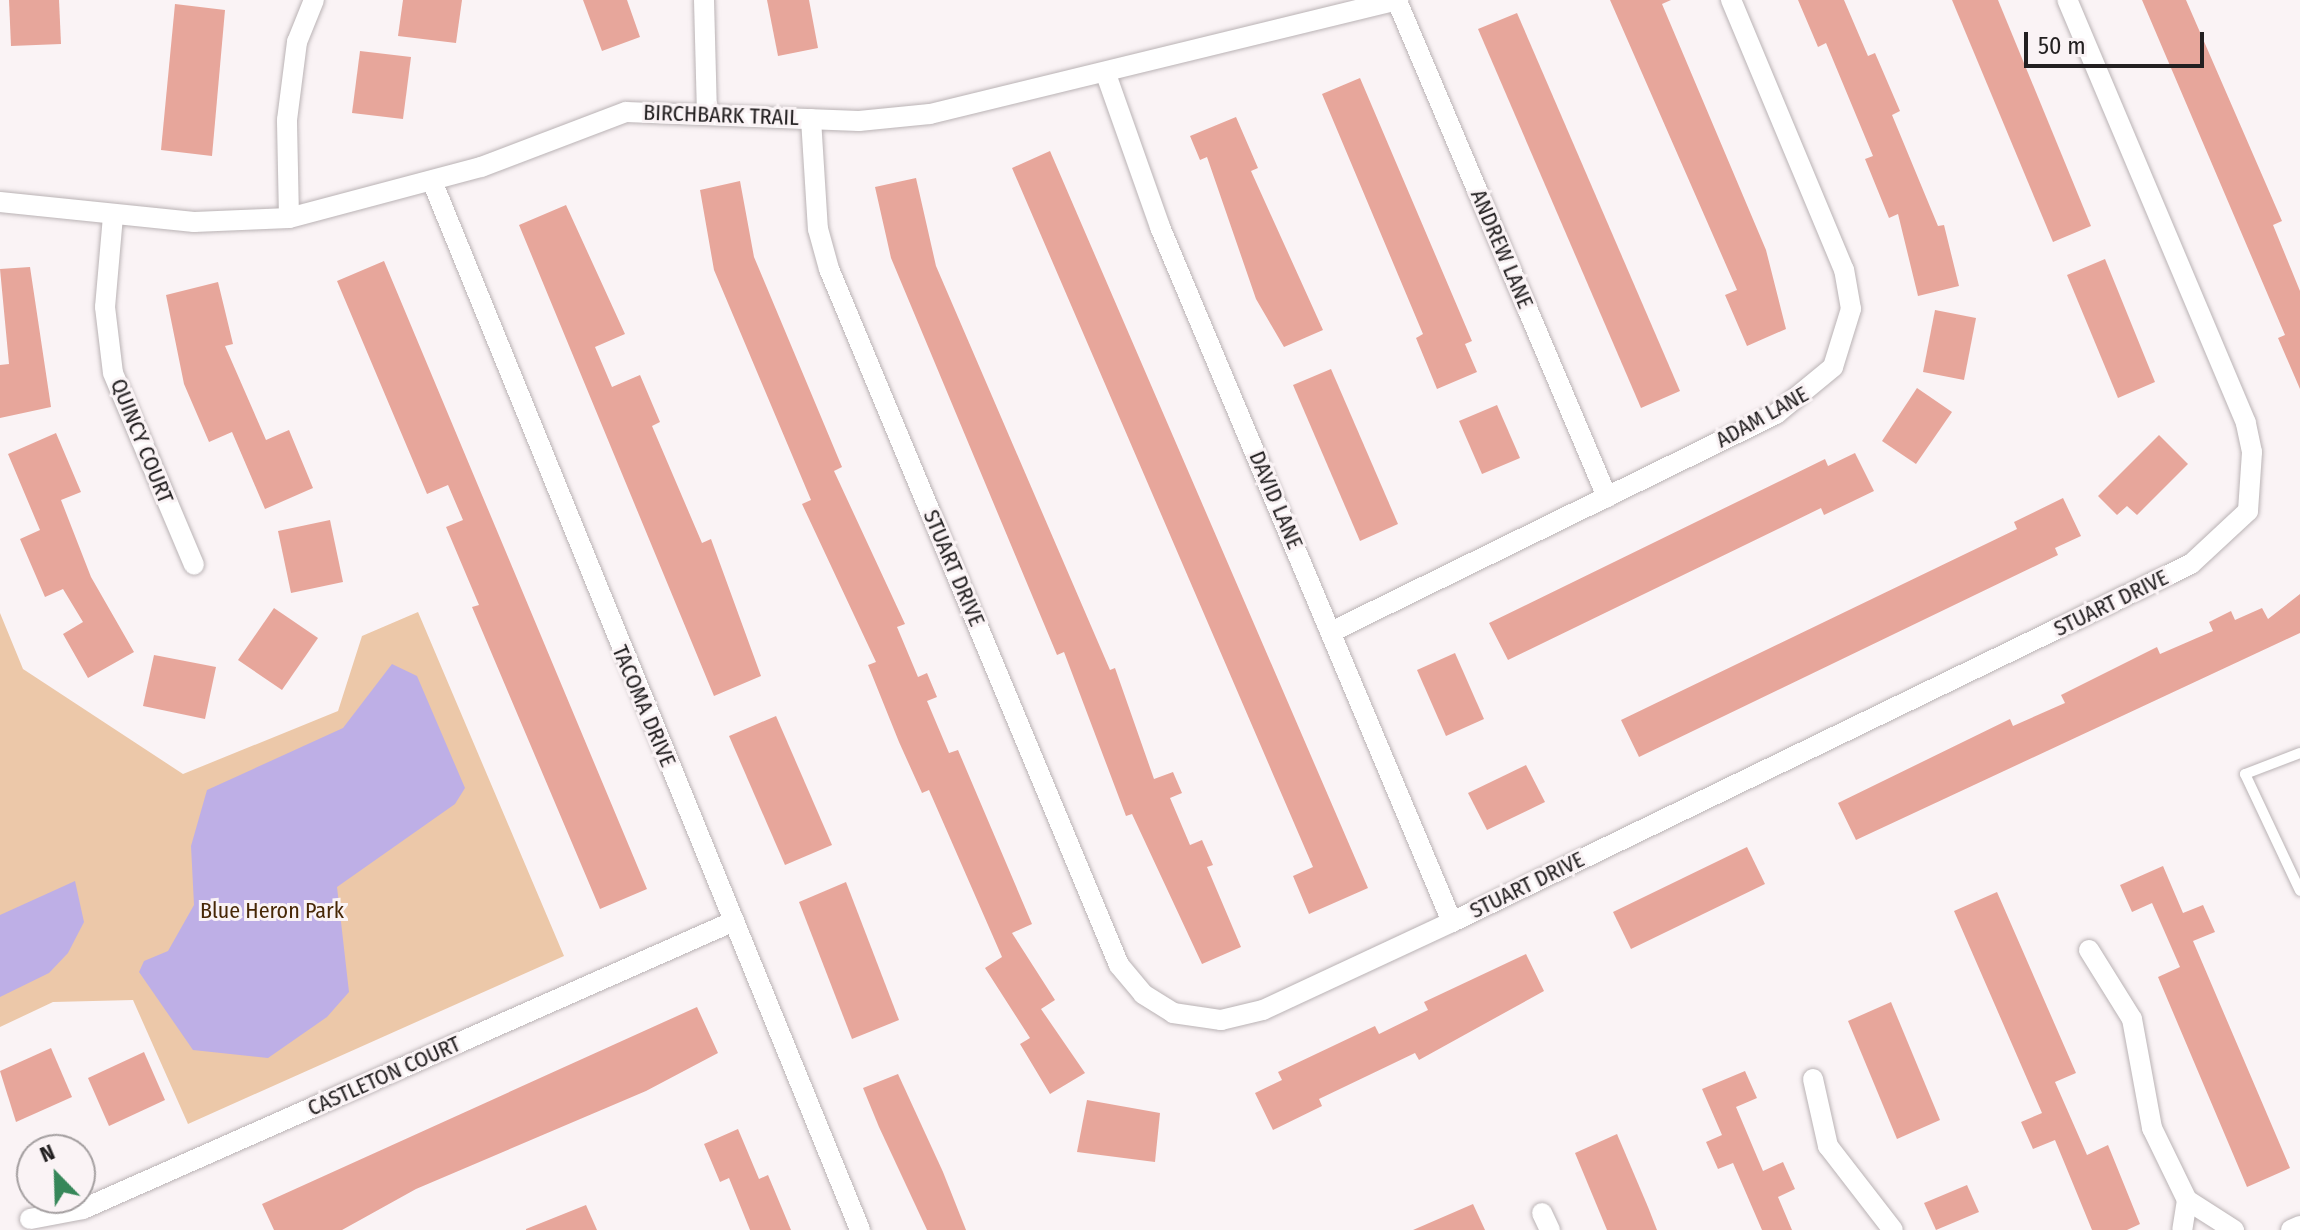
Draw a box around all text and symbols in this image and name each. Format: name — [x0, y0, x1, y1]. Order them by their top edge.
scale bar — [2028, 16, 2208, 66]
text: 50 m — [2038, 32, 2086, 60]
street label: BIRCHBARK TRAIL — [643, 99, 799, 131]
street label: ANDREW LANE — [1465, 186, 1539, 312]
street label: QUINCY COURT — [105, 375, 179, 507]
street label: ADAM LANE — [1711, 381, 1813, 453]
street label: DAVID LANE — [1244, 447, 1308, 553]
street label: STUART DRIVE — [918, 506, 990, 630]
street label: STUART DRIVE — [2050, 564, 2172, 642]
street label: TACOMA DRIVE — [607, 641, 681, 771]
street label: STUART DRIVE — [1466, 846, 1588, 924]
park label: Blue Heron Park — [200, 898, 344, 924]
street label: CASTLETON COURT — [304, 1031, 464, 1121]
north arrow — [16, 1134, 96, 1214]
text: N — [36, 1138, 59, 1168]

